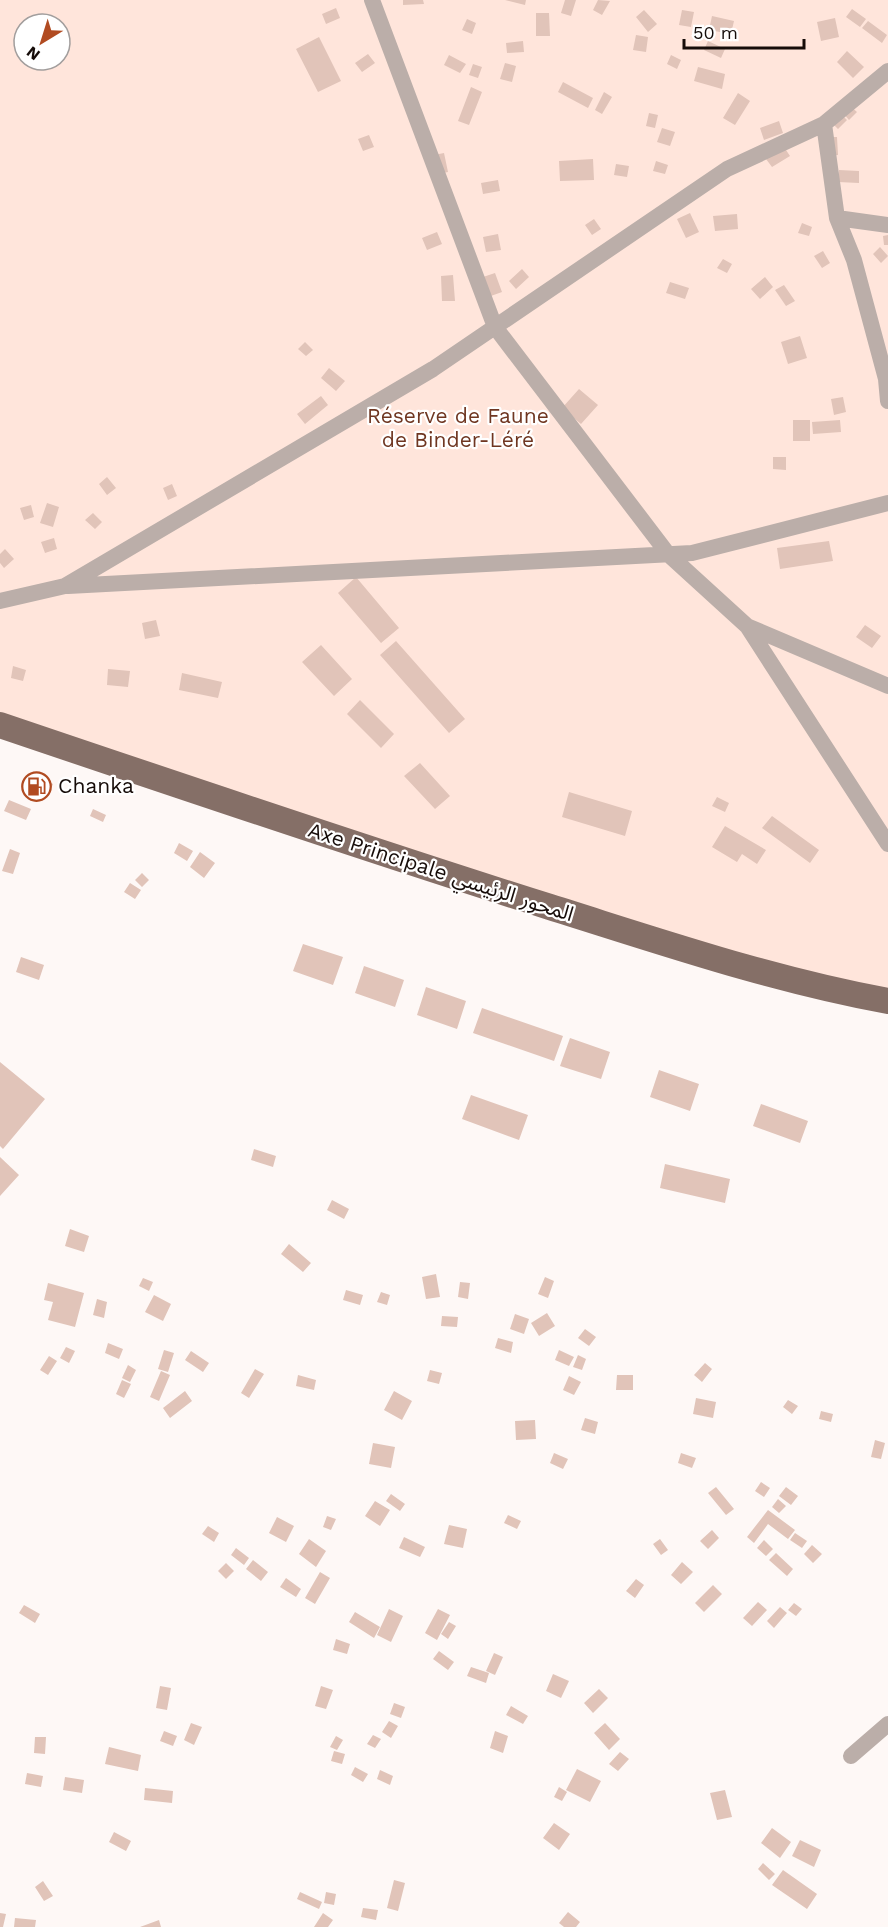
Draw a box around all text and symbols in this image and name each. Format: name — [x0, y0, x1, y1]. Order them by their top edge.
north arrow — [12, 12, 72, 72]
scale bar — [684, 12, 804, 50]
text: 50 m — [693, 22, 738, 43]
text: N — [23, 42, 44, 65]
park label: Réserve de Faune de Binder-Léré — [367, 403, 549, 452]
fuel station icon: Chanka — [21, 770, 53, 802]
place label: Chanka — [58, 773, 134, 798]
street label: Axe Principale المحور الرئيسي — [304, 817, 577, 930]

